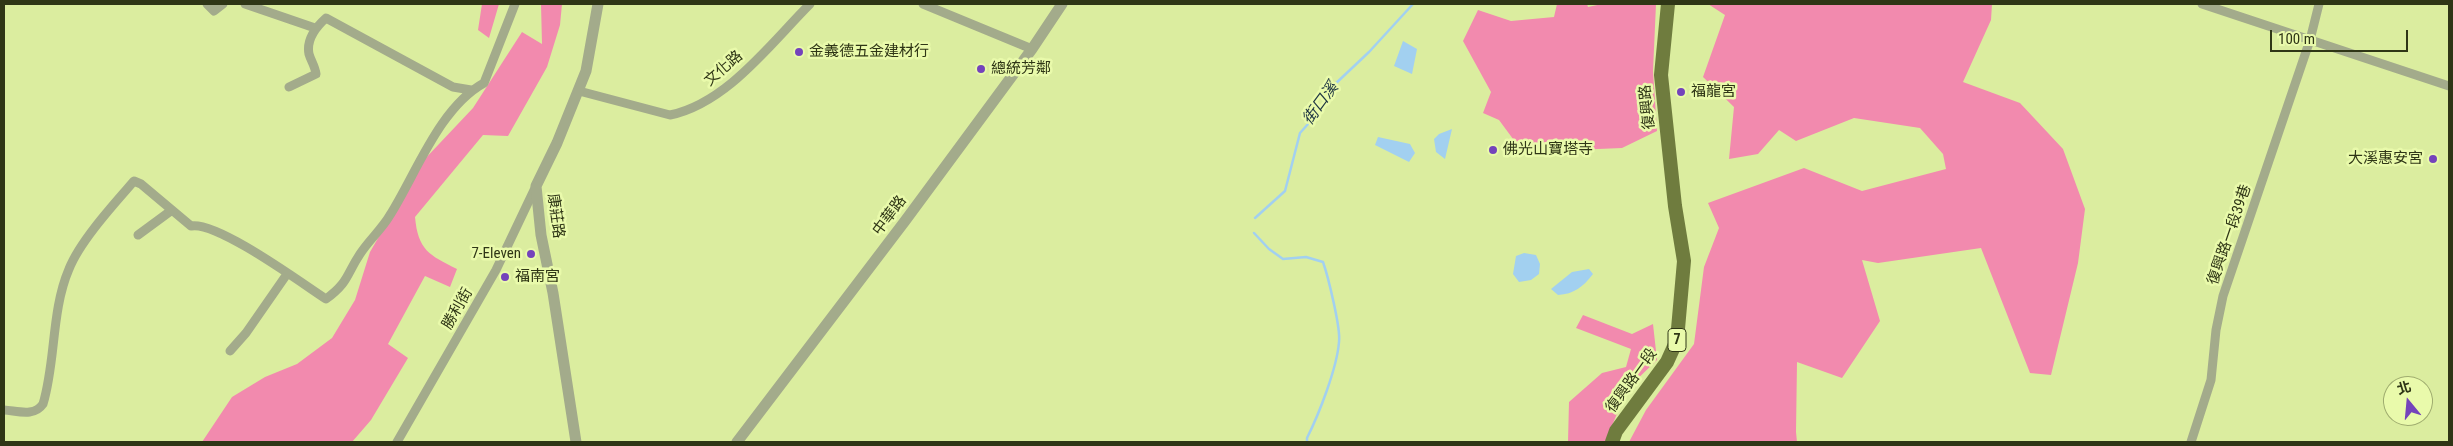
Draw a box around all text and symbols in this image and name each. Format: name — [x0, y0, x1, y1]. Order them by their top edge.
scale bar — [2273, 20, 2410, 52]
text: 100 m — [2278, 30, 2315, 48]
place label: 金義德五金建材行 — [809, 43, 929, 61]
marker: 金義德五金建材行 — [793, 46, 805, 58]
street label: 文化路 — [701, 47, 747, 91]
place label: 總統芳鄰 — [991, 60, 1051, 78]
marker: 總統芳鄰 — [975, 63, 987, 75]
water label: 街口溪 — [1299, 79, 1343, 129]
place label: 福龍宮 — [1691, 83, 1736, 101]
street label: 復興路 — [1637, 84, 1659, 130]
marker: 福龍宮 — [1675, 86, 1687, 98]
place label: 佛光山寶塔寺 — [1503, 141, 1593, 159]
marker: 佛光山寶塔寺 — [1487, 144, 1499, 156]
place label: 大溪惠安宮 — [2348, 150, 2423, 168]
marker: 大溪惠安宮 — [2427, 153, 2439, 165]
street label: 復興路一段39巷 — [2204, 183, 2256, 287]
street label: 康莊路 — [543, 192, 567, 240]
street label: 中華路 — [869, 193, 911, 239]
place label: 7-Eleven — [471, 245, 521, 263]
marker: 7-Eleven — [525, 248, 537, 260]
place label: 福南宮 — [515, 268, 560, 286]
marker: 福南宮 — [499, 271, 511, 283]
street label: 勝利街 — [439, 285, 477, 333]
road number: 7 — [1668, 328, 1686, 352]
street label: 復興路一段 — [1603, 345, 1661, 417]
north arrow — [2383, 376, 2433, 426]
text: 北 — [2395, 378, 2413, 397]

